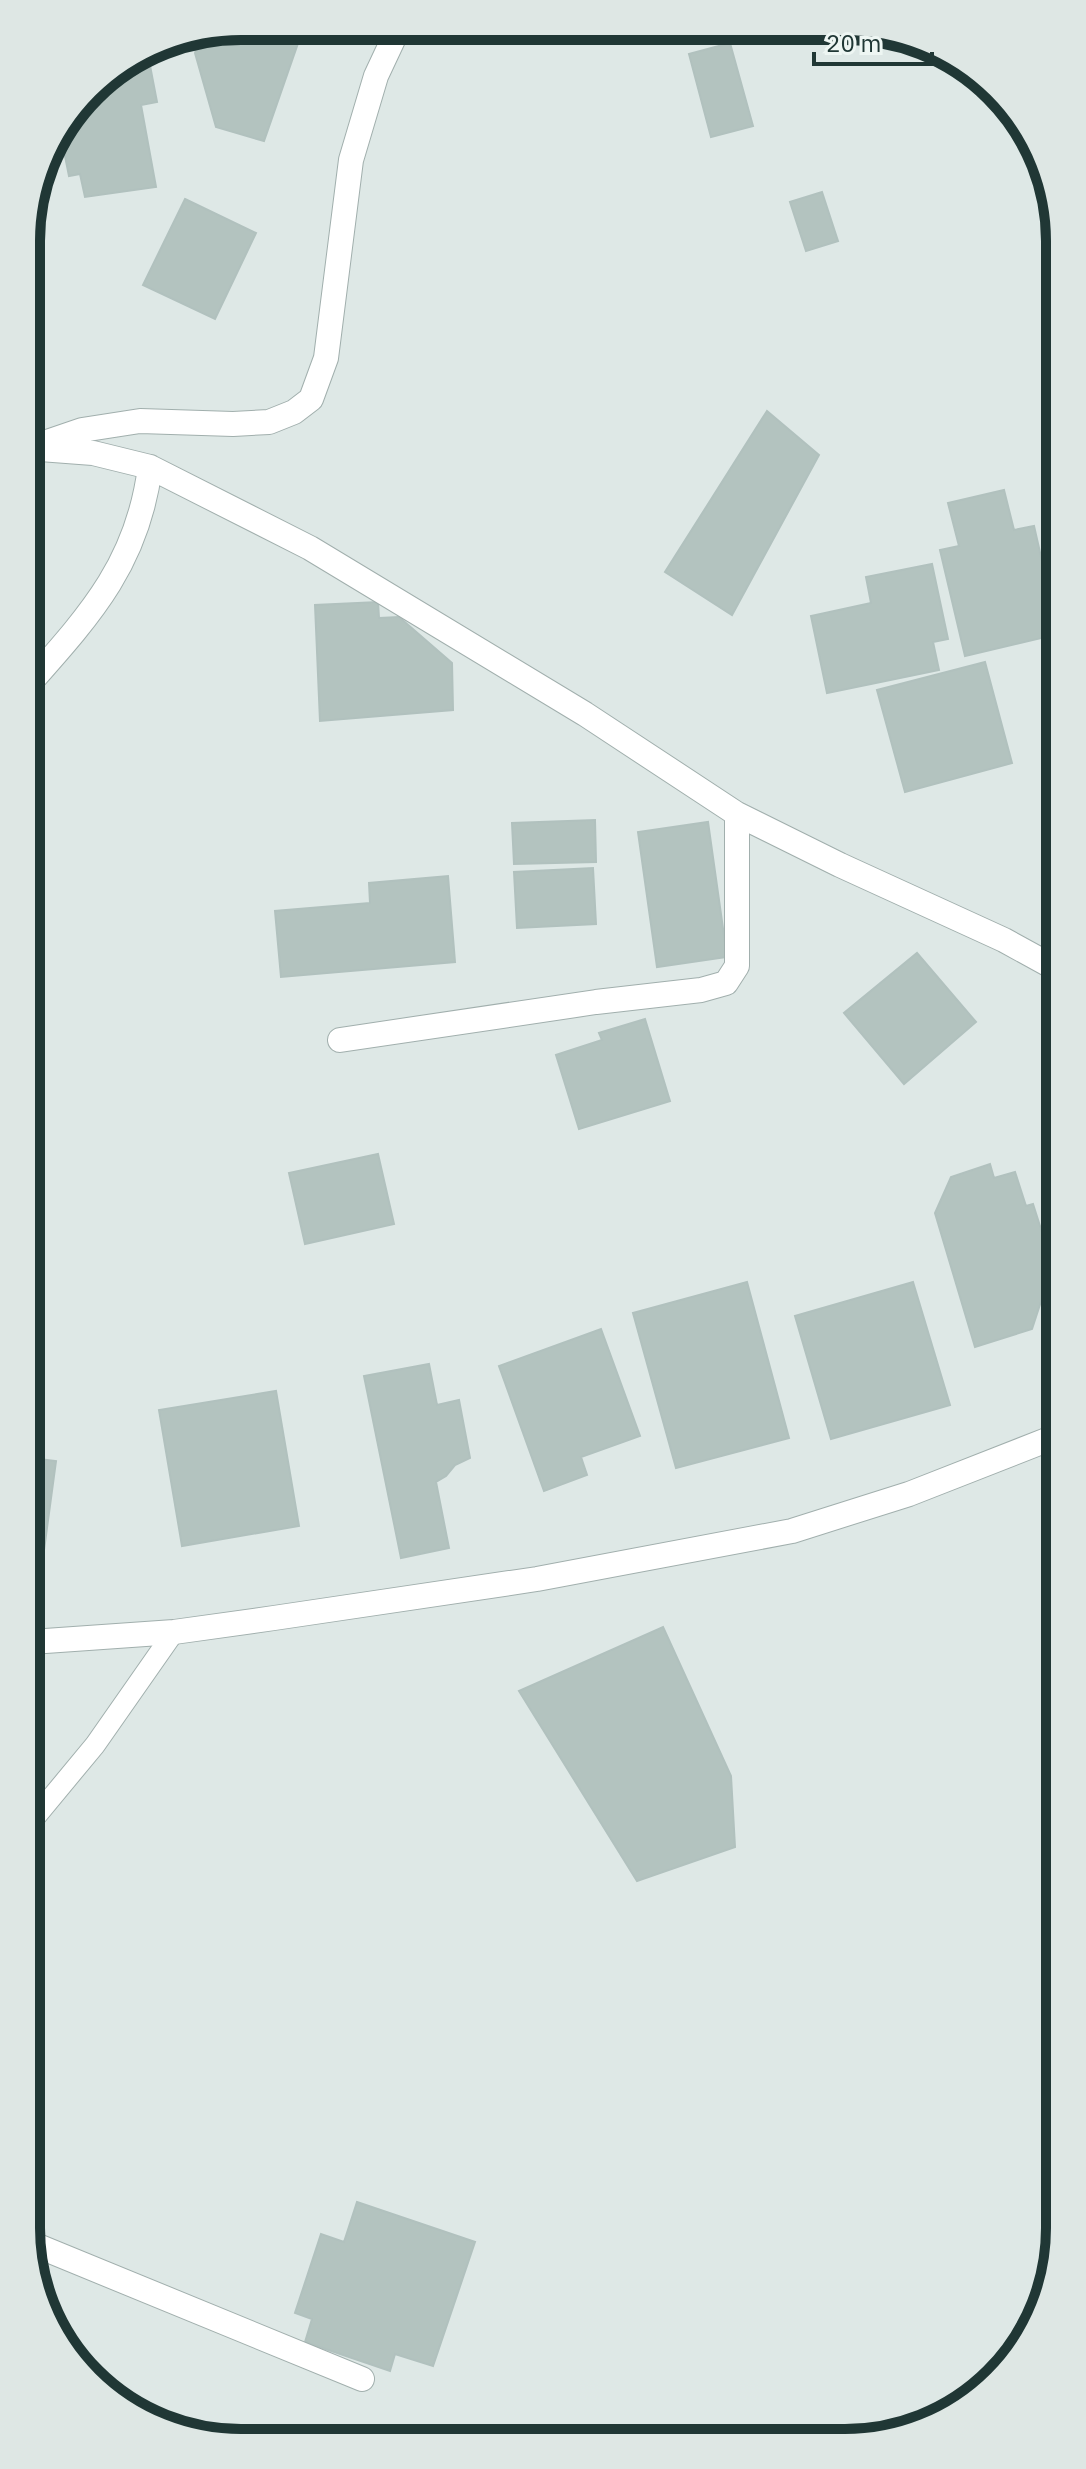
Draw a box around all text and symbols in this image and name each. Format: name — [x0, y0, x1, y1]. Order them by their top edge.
scale bar — [814, 16, 932, 66]
text: 20 m — [826, 27, 881, 59]

